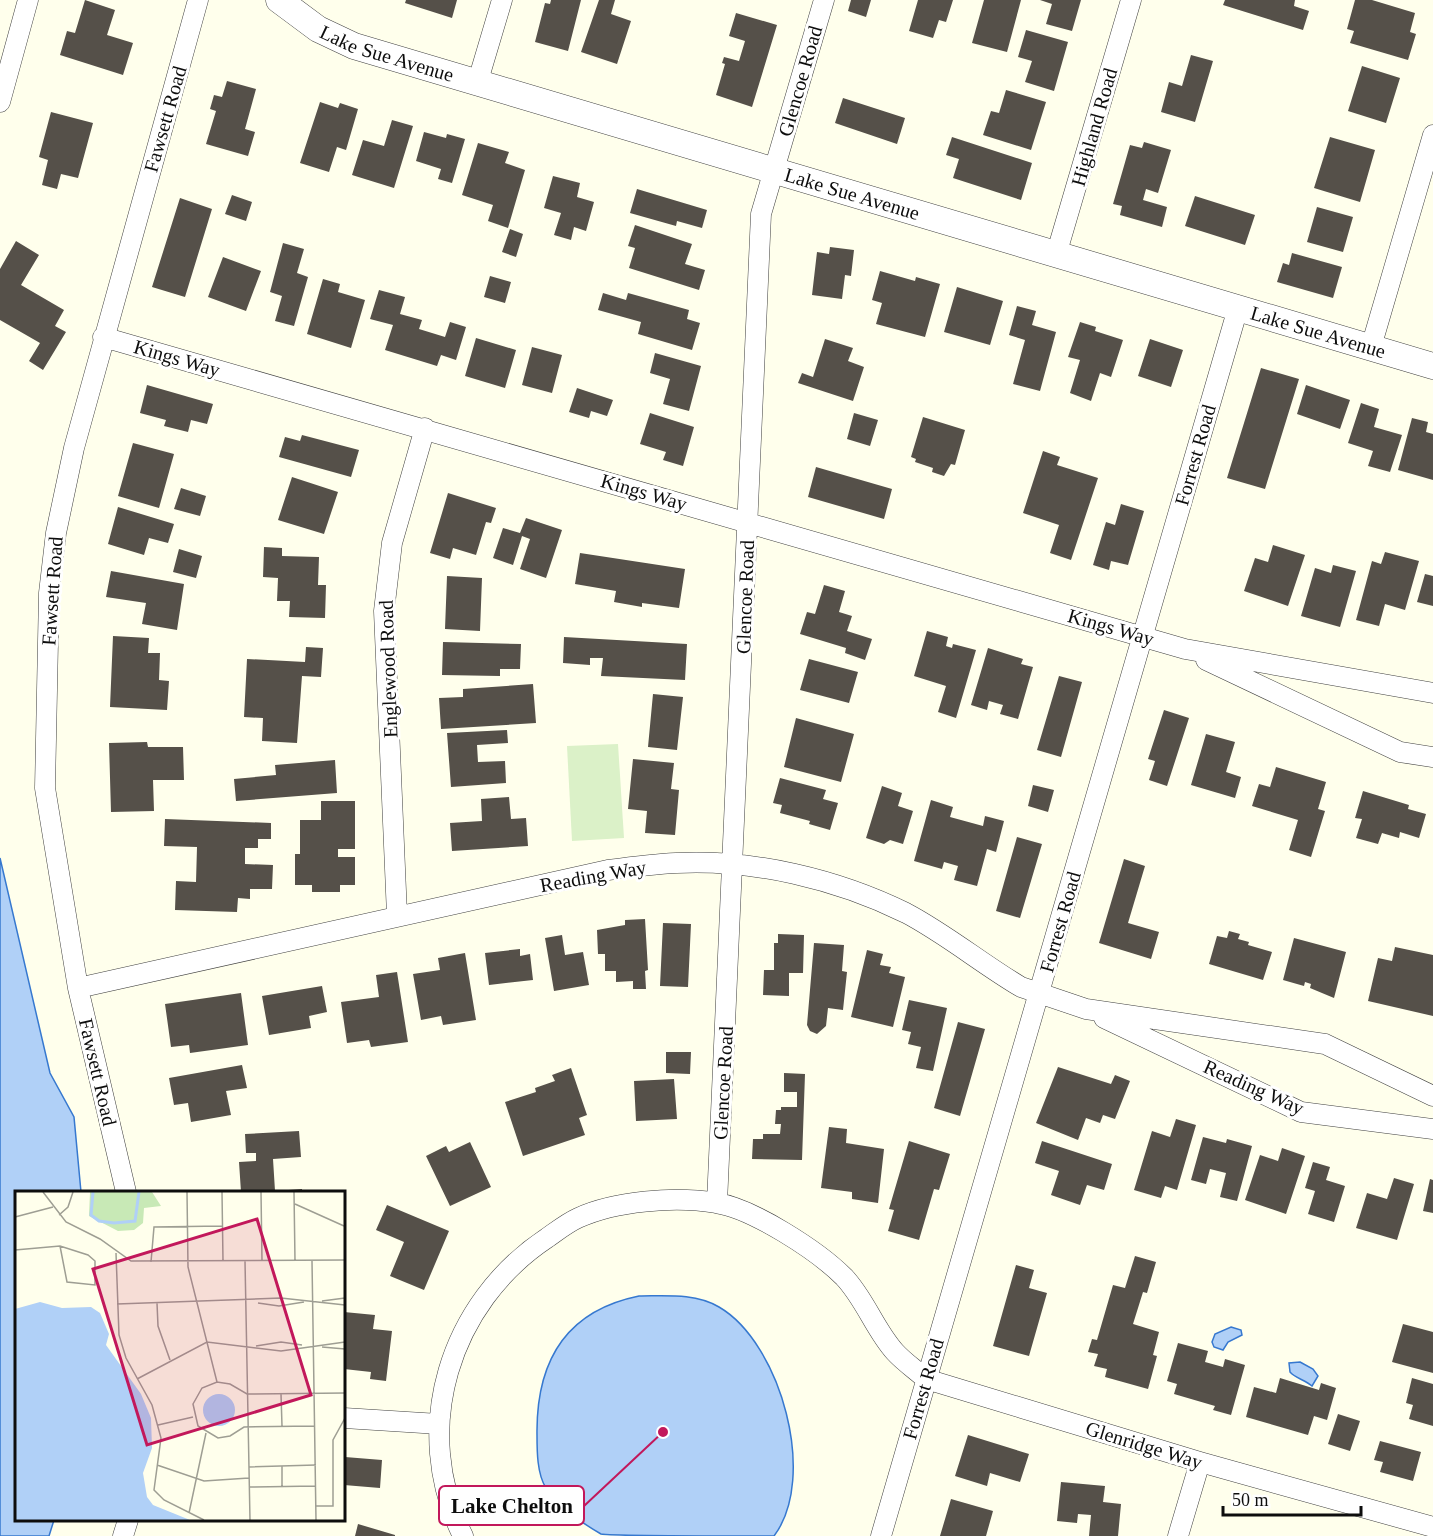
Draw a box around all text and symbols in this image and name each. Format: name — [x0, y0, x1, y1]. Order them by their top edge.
street label: Lake Sue Avenue — [317, 21, 456, 86]
street label: Glencoe Road — [774, 23, 826, 139]
street label: Fawsett Road — [139, 63, 191, 175]
street label: Highland Road — [1067, 65, 1122, 189]
street label: Lake Sue Avenue — [782, 163, 922, 224]
street label: Lake Sue Avenue — [1248, 302, 1388, 362]
street label: Kings Way — [131, 335, 223, 382]
street label: Forrest Road — [1170, 402, 1220, 508]
street label: Kings Way — [598, 469, 690, 516]
street label: Fawsett Road — [37, 536, 67, 646]
street label: Glencoe Road — [732, 540, 758, 654]
street label: Englewood Road — [375, 599, 402, 738]
street label: Kings Way — [1065, 604, 1157, 651]
street label: Reading Way — [538, 856, 648, 897]
street label: Forrest Road — [1035, 869, 1085, 975]
street label: Fawsett Road — [75, 1016, 121, 1128]
street label: Glencoe Road — [709, 1026, 737, 1140]
street label: Reading Way — [1200, 1055, 1308, 1120]
inset map — [15, 1191, 345, 1521]
street label: Forrest Road — [898, 1336, 948, 1442]
street label: Glenridge Way — [1083, 1417, 1205, 1474]
scale bar — [1223, 1479, 1361, 1517]
callout: Lake Chelton — [439, 1486, 584, 1525]
text: 50 m — [1232, 1490, 1269, 1510]
text: Lake Chelton — [451, 1494, 573, 1518]

